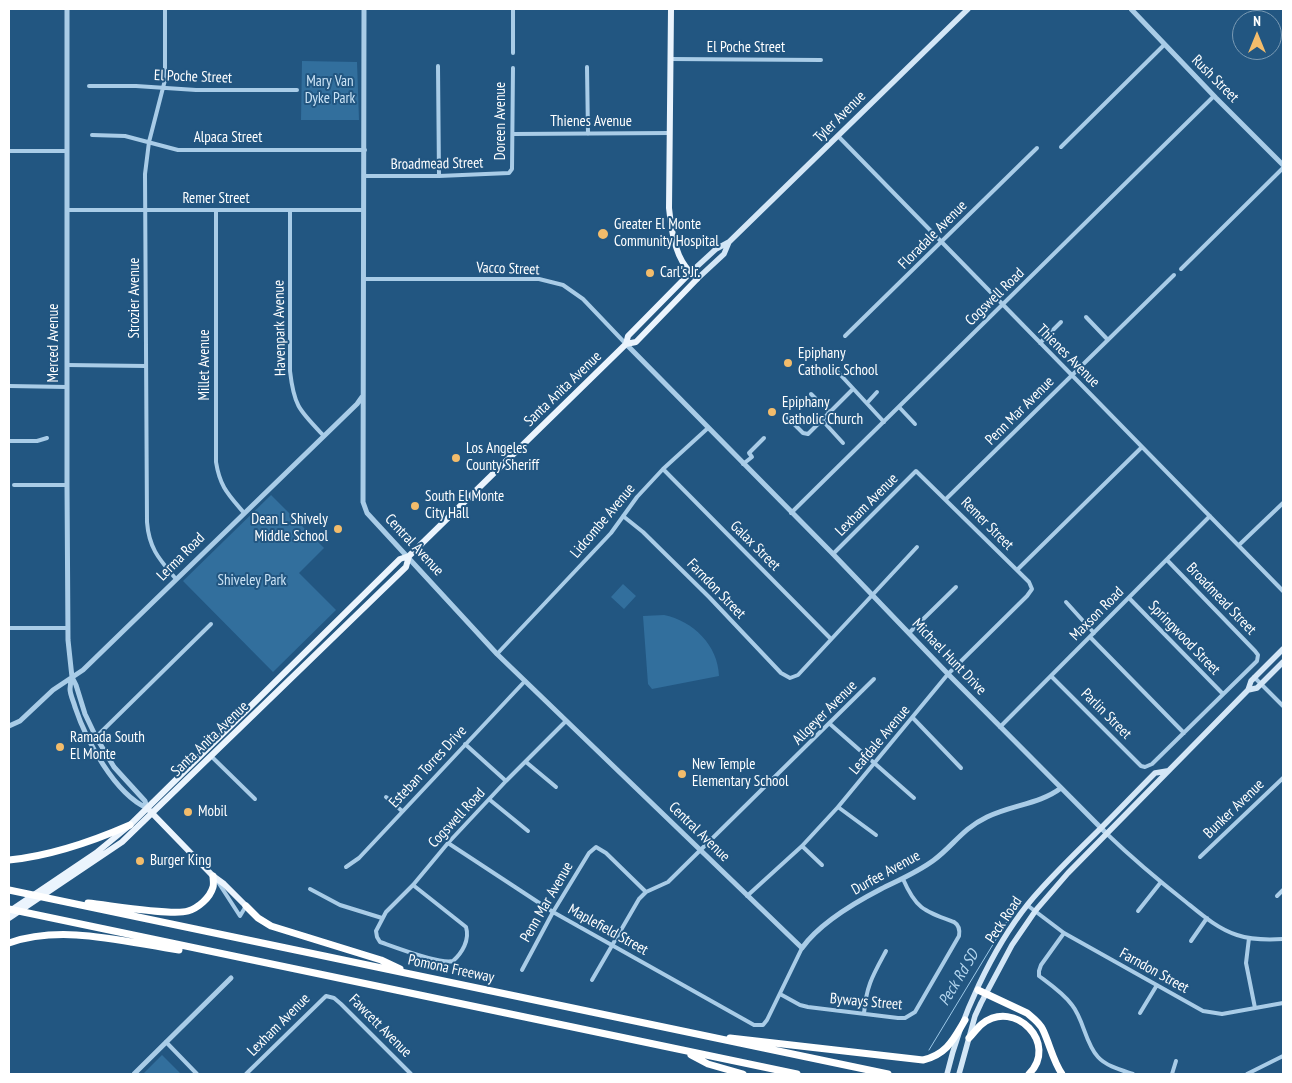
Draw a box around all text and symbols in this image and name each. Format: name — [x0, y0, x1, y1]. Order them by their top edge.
north arrow — [1232, 10, 1282, 60]
text: N — [1253, 12, 1261, 30]
street label: El Poche Street — [707, 39, 785, 57]
street label: Rush Street — [1188, 52, 1242, 106]
street label: El Poche Street — [154, 67, 232, 87]
park label: Mary Van Dyke Park — [305, 73, 355, 108]
street label: Doreen Avenue — [492, 82, 510, 160]
street label: Tyler Avenue — [810, 87, 870, 147]
street label: Thienes Avenue — [550, 113, 632, 131]
street label: Alpaca Street — [194, 129, 262, 147]
street label: Broadmead Street — [390, 154, 484, 174]
street label: Remer Street — [182, 190, 250, 208]
street label: Floradale Avenue — [895, 197, 971, 273]
place label: Greater El Monte Community Hospital — [614, 216, 719, 251]
marker: Greater El Monte Community Hospital — [596, 227, 610, 241]
street label: Strozier Avenue — [126, 257, 144, 339]
street label: Vacco Street — [476, 259, 540, 279]
place label: Carl's Jr. — [660, 264, 700, 282]
street label: Cogswell Road — [962, 264, 1028, 330]
marker: Carl's Jr. — [644, 267, 656, 279]
street label: Havenpark Avenue — [270, 280, 290, 376]
street label: Merced Avenue — [45, 304, 63, 382]
street label: Thienes Avenue — [1033, 321, 1103, 391]
street label: Millet Avenue — [196, 329, 214, 401]
place label: Epiphany Catholic School — [798, 345, 878, 380]
street label: Santa Anita Avenue — [521, 348, 605, 430]
marker: Epiphany Catholic School — [782, 357, 794, 369]
street label: Penn Mar Avenue — [982, 373, 1058, 449]
place label: Epiphany Catholic Church — [782, 394, 863, 429]
marker: Epiphany Catholic Church — [766, 406, 778, 418]
place label: Los Angeles County Sheriff — [466, 440, 539, 475]
marker: Los Angeles County Sheriff — [450, 452, 462, 464]
street label: Lexham Avenue — [832, 470, 902, 540]
street label: Lidcombe Avenue — [567, 480, 639, 562]
place label: South El Monte City Hall — [425, 488, 504, 523]
street label: Remer Street — [957, 494, 1017, 554]
marker: South El Monte City Hall — [409, 500, 421, 512]
street label: Central Avenue — [381, 510, 447, 580]
place label: Dean L Shively Middle School — [251, 511, 328, 546]
street label: Galax Street — [726, 517, 784, 575]
marker: Dean L Shively Middle School — [332, 523, 344, 535]
street label: Lerma Road — [153, 529, 209, 585]
street label: Farndon Street — [683, 555, 749, 623]
street label: Broadmead Street — [1182, 559, 1260, 639]
park label: Shiveley Park — [218, 572, 286, 590]
street label: Maxson Road — [1066, 583, 1128, 645]
street label: Springwood Street — [1144, 597, 1224, 679]
street label: Michael Hunt Drive — [908, 615, 990, 699]
street label: Allgeyer Avenue — [789, 677, 861, 749]
street label: Parlin Street — [1077, 685, 1135, 743]
street label: Santa Anita Avenue — [168, 698, 252, 780]
street label: Leafdale Avenue — [846, 702, 914, 778]
street label: Esteban Torres Drive — [385, 722, 471, 812]
place label: Ramada South El Monte — [70, 729, 145, 764]
marker: Ramada South El Monte — [54, 741, 66, 753]
place label: New Temple Elementary School — [692, 756, 789, 791]
marker: New Temple Elementary School — [676, 768, 688, 780]
street label: Bunker Avenue — [1200, 776, 1268, 842]
street label: Cogswell Road — [425, 784, 489, 852]
street label: Central Avenue — [665, 798, 733, 866]
place label: Mobil — [198, 803, 227, 821]
marker: Mobil — [182, 806, 194, 818]
street label: Durfee Avenue — [849, 847, 923, 899]
place label: Burger King — [150, 852, 211, 870]
marker: Burger King — [134, 855, 146, 867]
street label: Penn Mar Avenue — [517, 859, 577, 945]
street label: Peck Road — [982, 893, 1026, 947]
street label: Maplefield Street — [565, 901, 651, 959]
street label: Farndon Street — [1116, 945, 1192, 997]
water label: Peck Rd SD — [935, 947, 983, 1009]
street label: Pomona Freeway — [406, 951, 496, 987]
street label: Lexham Avenue — [244, 990, 314, 1060]
street label: Byways Street — [829, 990, 903, 1014]
street label: Fawcett Avenue — [345, 991, 415, 1061]

